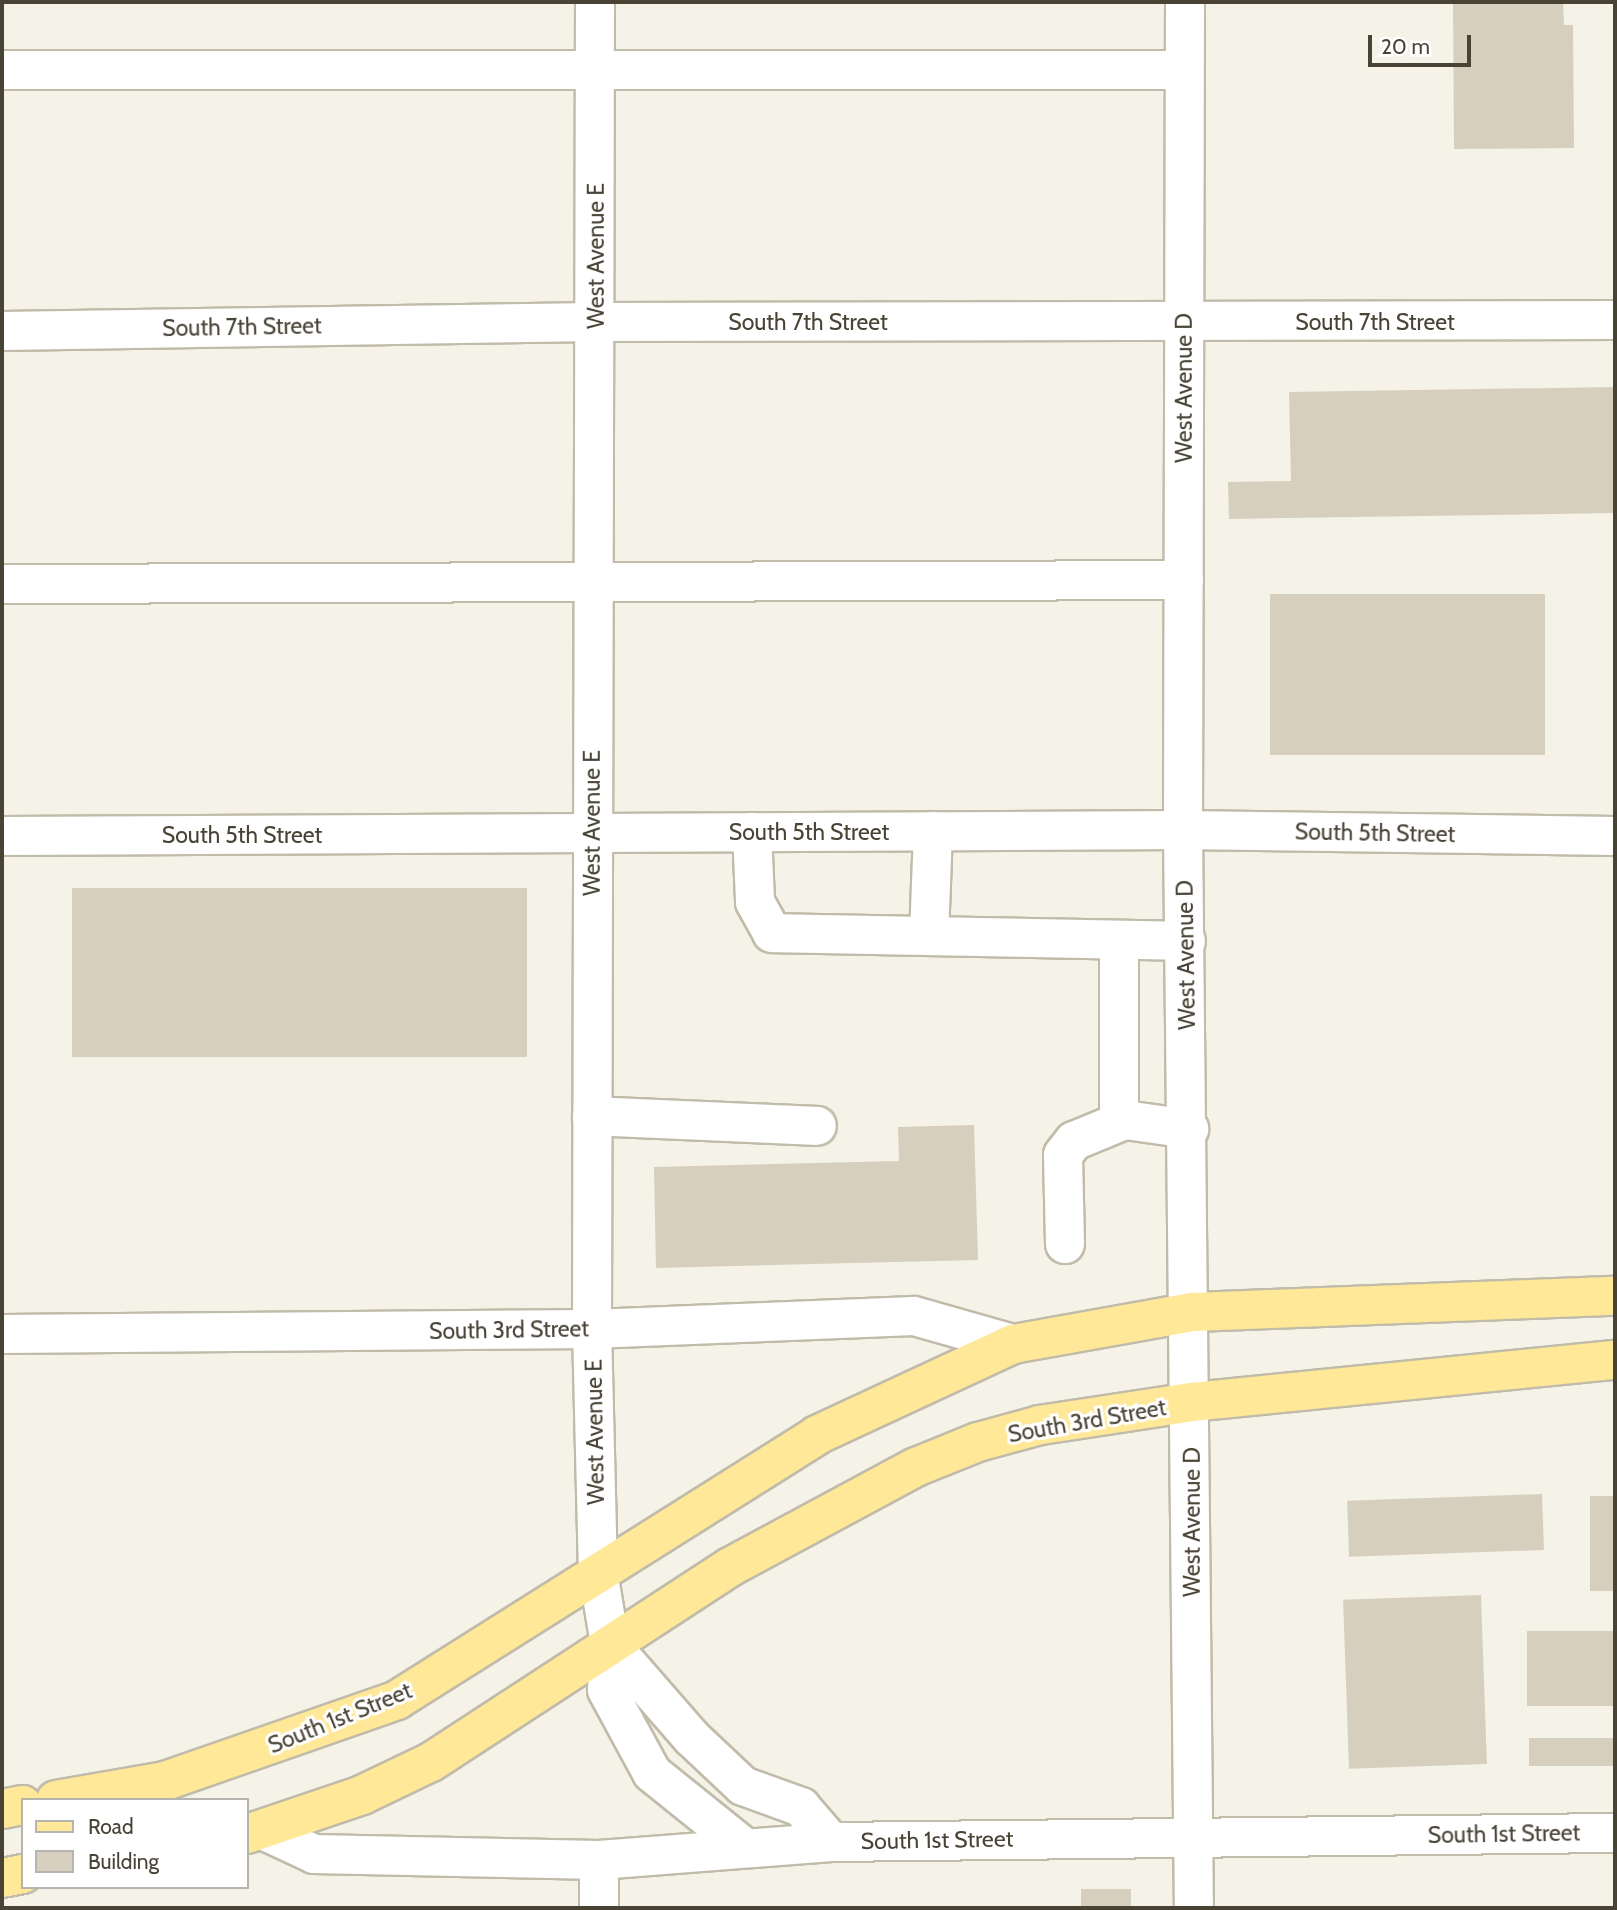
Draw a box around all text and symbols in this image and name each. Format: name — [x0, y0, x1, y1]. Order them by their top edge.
scale bar — [1372, 21, 1475, 65]
text: 20 m — [1381, 34, 1430, 59]
street label: West Avenue E — [582, 183, 610, 329]
street label: South 7th Street — [728, 308, 888, 336]
street label: South 7th Street — [1295, 308, 1455, 336]
street label: South 7th Street — [162, 312, 322, 342]
street label: West Avenue D — [1170, 313, 1198, 463]
street label: West Avenue E — [578, 750, 606, 896]
street label: South 5th Street — [729, 818, 889, 846]
street label: South 5th Street — [1295, 818, 1455, 848]
street label: South 5th Street — [162, 821, 322, 849]
street label: West Avenue D — [1171, 880, 1201, 1030]
street label: South 3rd Street — [429, 1315, 589, 1345]
street label: West Avenue E — [580, 1359, 610, 1505]
street label: South 3rd Street — [1006, 1394, 1168, 1448]
street label: West Avenue D — [1178, 1447, 1206, 1597]
street label: South 1st Street — [264, 1677, 416, 1759]
legend — [21, 1798, 248, 1889]
text: Road — [88, 1814, 134, 1839]
street label: South 1st Street — [1427, 1819, 1581, 1849]
street label: South 1st Street — [860, 1825, 1014, 1855]
text: Building — [88, 1849, 159, 1874]

